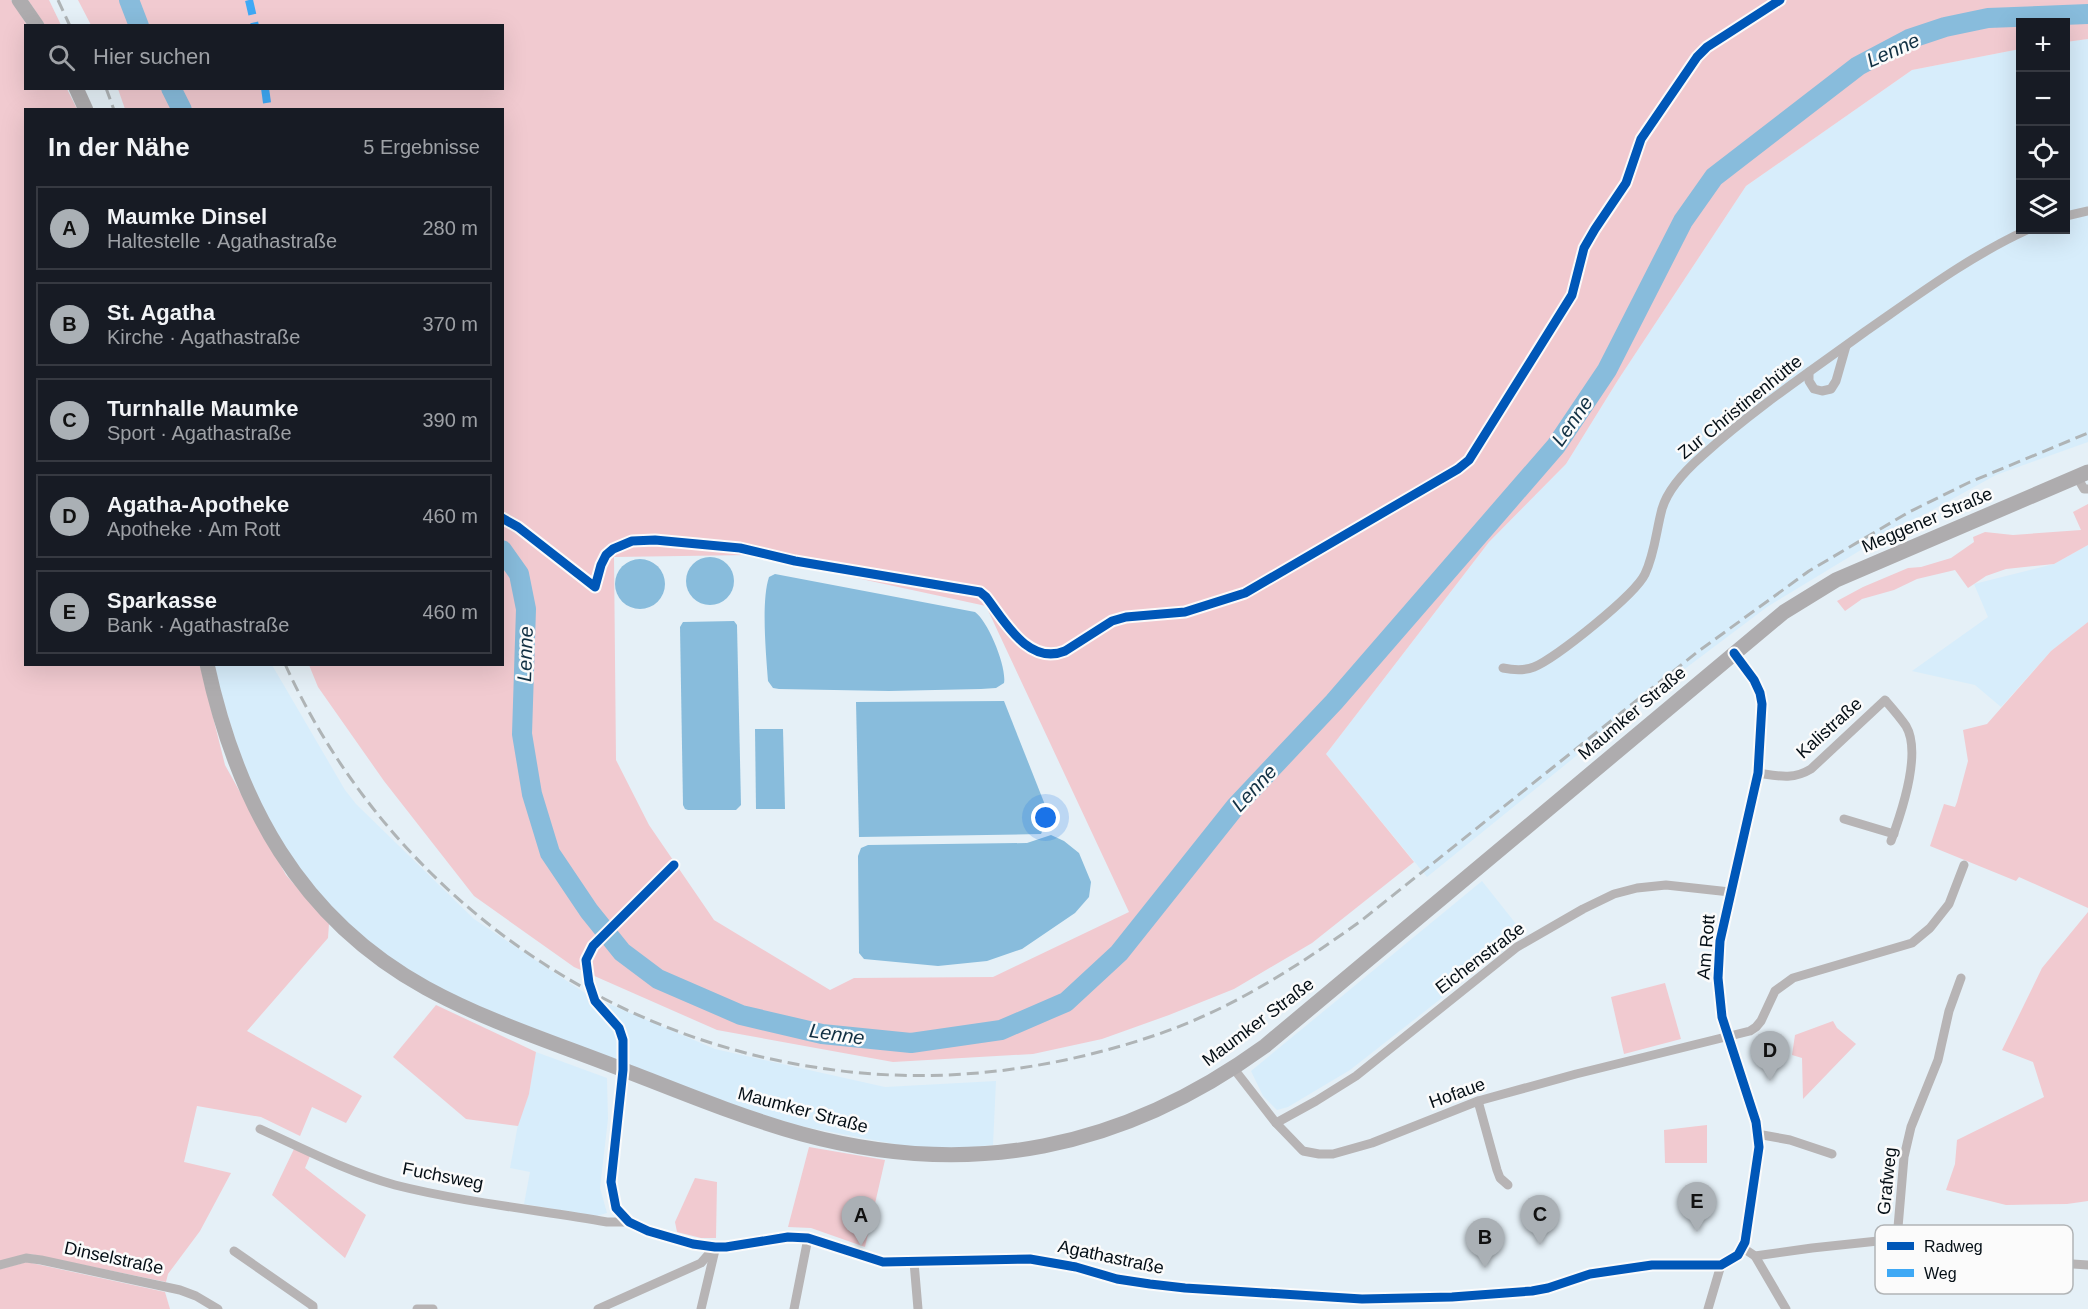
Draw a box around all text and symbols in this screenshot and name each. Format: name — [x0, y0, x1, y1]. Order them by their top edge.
map controls — [2016, 18, 2070, 234]
button: + — [2016, 18, 2070, 72]
search box — [24, 24, 504, 90]
water label: Lenne — [1863, 29, 1923, 71]
icon: search — [45, 41, 78, 74]
text: Hier suchen — [93, 44, 210, 69]
button: − — [2016, 72, 2070, 126]
button: locate — [2016, 126, 2070, 180]
text: In der Nähe — [48, 132, 190, 162]
text: 5 Ergebnisse — [363, 136, 480, 158]
button: layers — [2016, 180, 2070, 234]
text: Maumke Dinsel — [107, 204, 267, 229]
text: A — [62, 217, 77, 239]
text: 280 m — [422, 217, 478, 239]
text: Haltestelle · Agathastraße — [107, 230, 337, 252]
text: St. Agatha — [107, 300, 215, 325]
text: B — [62, 313, 77, 335]
text: 370 m — [422, 313, 478, 335]
text: Kirche · Agathastraße — [107, 326, 300, 348]
street label: Zur Christinenhütte — [1674, 351, 1806, 463]
water label: Lenne — [1547, 392, 1597, 450]
text: Turnhalle Maumke — [107, 396, 299, 421]
text: C — [62, 409, 77, 431]
text: 390 m — [422, 409, 478, 431]
text: Sport · Agathastraße — [107, 422, 292, 444]
street label: Meggener Straße — [1859, 483, 1995, 557]
text: Agatha-Apotheke — [107, 492, 289, 517]
text: D — [62, 505, 77, 527]
text: 460 m — [422, 505, 478, 527]
text: Apotheke · Am Rott — [107, 518, 280, 540]
text: Sparkasse — [107, 588, 217, 613]
text: E — [63, 601, 76, 623]
text: 460 m — [422, 601, 478, 623]
text: Bank · Agathastraße — [107, 614, 289, 636]
water label: Lenne — [513, 626, 537, 682]
street label: Maumker Straße — [1574, 662, 1690, 764]
street label: Kalistraße — [1792, 693, 1866, 763]
water label: Lenne — [1227, 760, 1281, 816]
your location — [1031, 803, 1060, 832]
street label: Am Rott — [1693, 914, 1719, 980]
street label: Eichenstraße — [1432, 918, 1528, 998]
street label: Maumker Straße — [1198, 974, 1318, 1070]
water label: Lenne — [808, 1019, 866, 1049]
pin: D — [1750, 1032, 1790, 1081]
street label: Hofaue — [1426, 1074, 1488, 1112]
street label: Maumker Straße — [736, 1083, 870, 1137]
street label: Grafweg — [1873, 1146, 1901, 1216]
street label: Fuchsweg — [401, 1158, 485, 1194]
pin: E — [1678, 1182, 1716, 1232]
pin: A — [842, 1196, 880, 1246]
pin: C — [1520, 1196, 1560, 1245]
pin: B — [1466, 1218, 1504, 1268]
legend — [1875, 1225, 2073, 1294]
street label: Agathastraße — [1056, 1236, 1166, 1278]
street label: Dinselstraße — [63, 1238, 165, 1278]
text: Radweg — [1924, 1238, 1983, 1255]
text: Weg — [1924, 1265, 1957, 1282]

